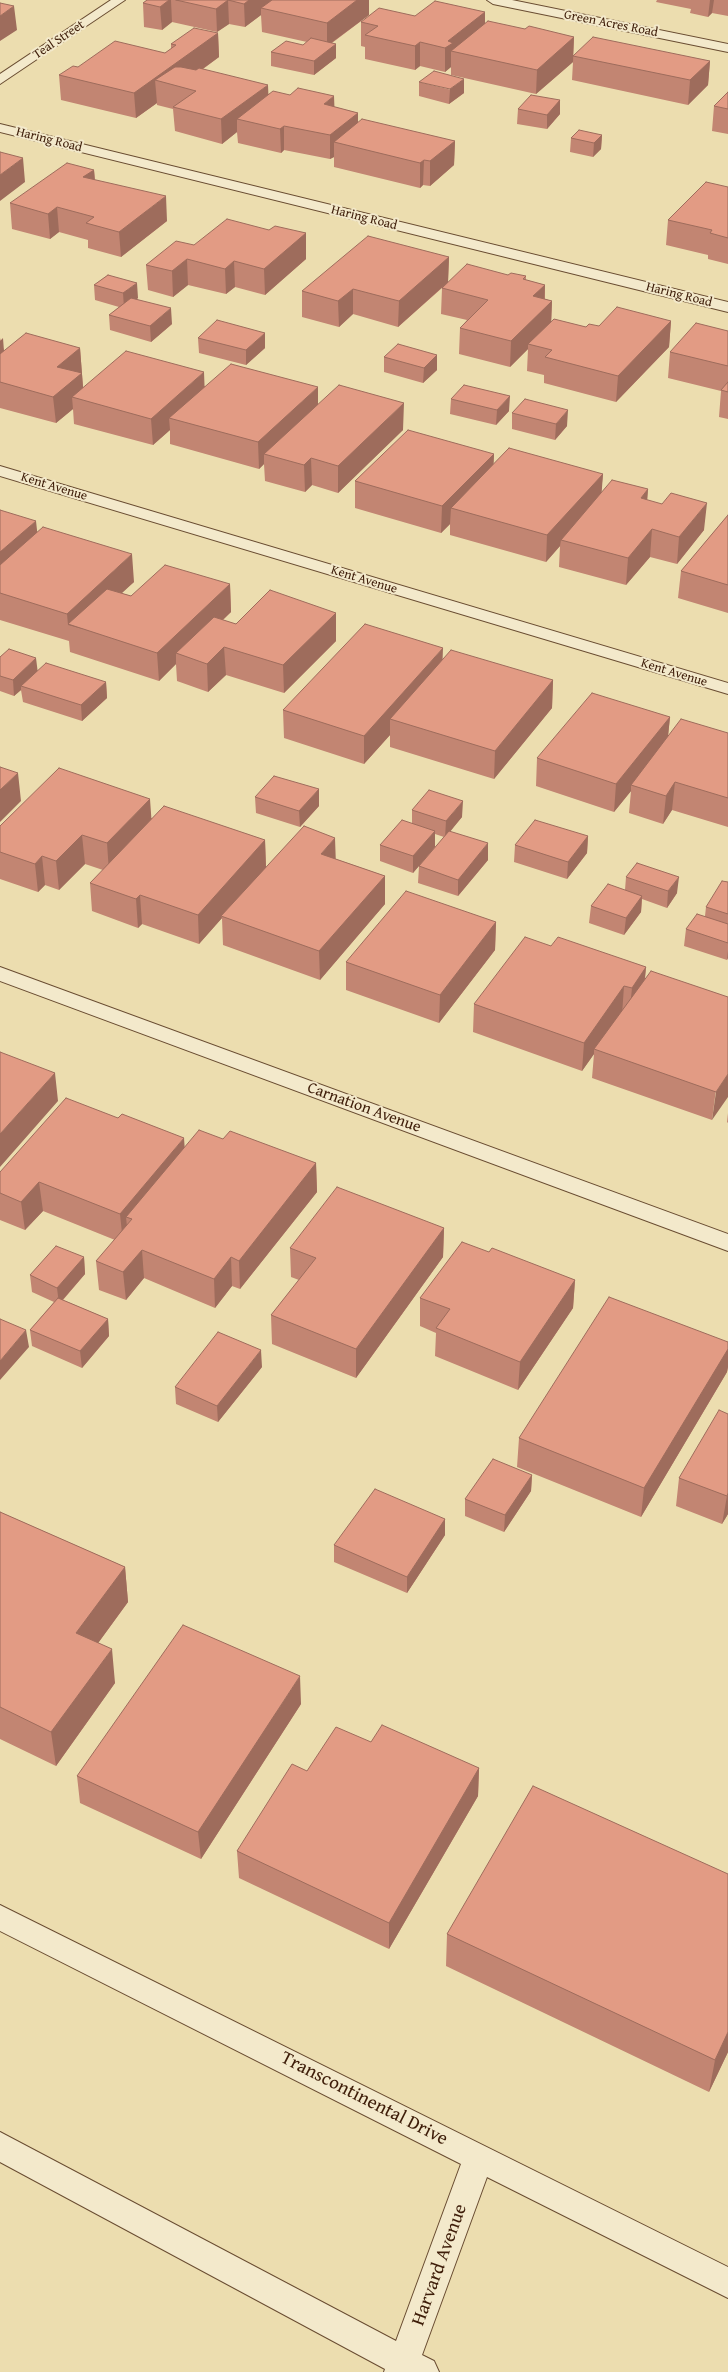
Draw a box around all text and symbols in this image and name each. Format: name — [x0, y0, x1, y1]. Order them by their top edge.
street label: Green Acres Road — [563, 7, 659, 41]
street label: Teal Street — [30, 17, 88, 63]
street label: Haring Road — [14, 124, 84, 156]
street label: Haring Road — [329, 202, 399, 234]
street label: Haring Road — [644, 279, 714, 311]
street label: Kent Avenue — [19, 470, 89, 504]
street label: Kent Avenue — [329, 563, 399, 597]
street label: Kent Avenue — [639, 656, 709, 690]
street label: Carnation Avenue — [305, 1079, 423, 1137]
street label: Transcontinental Drive — [277, 2047, 451, 2151]
street label: Harvard Avenue — [407, 2201, 473, 2329]

